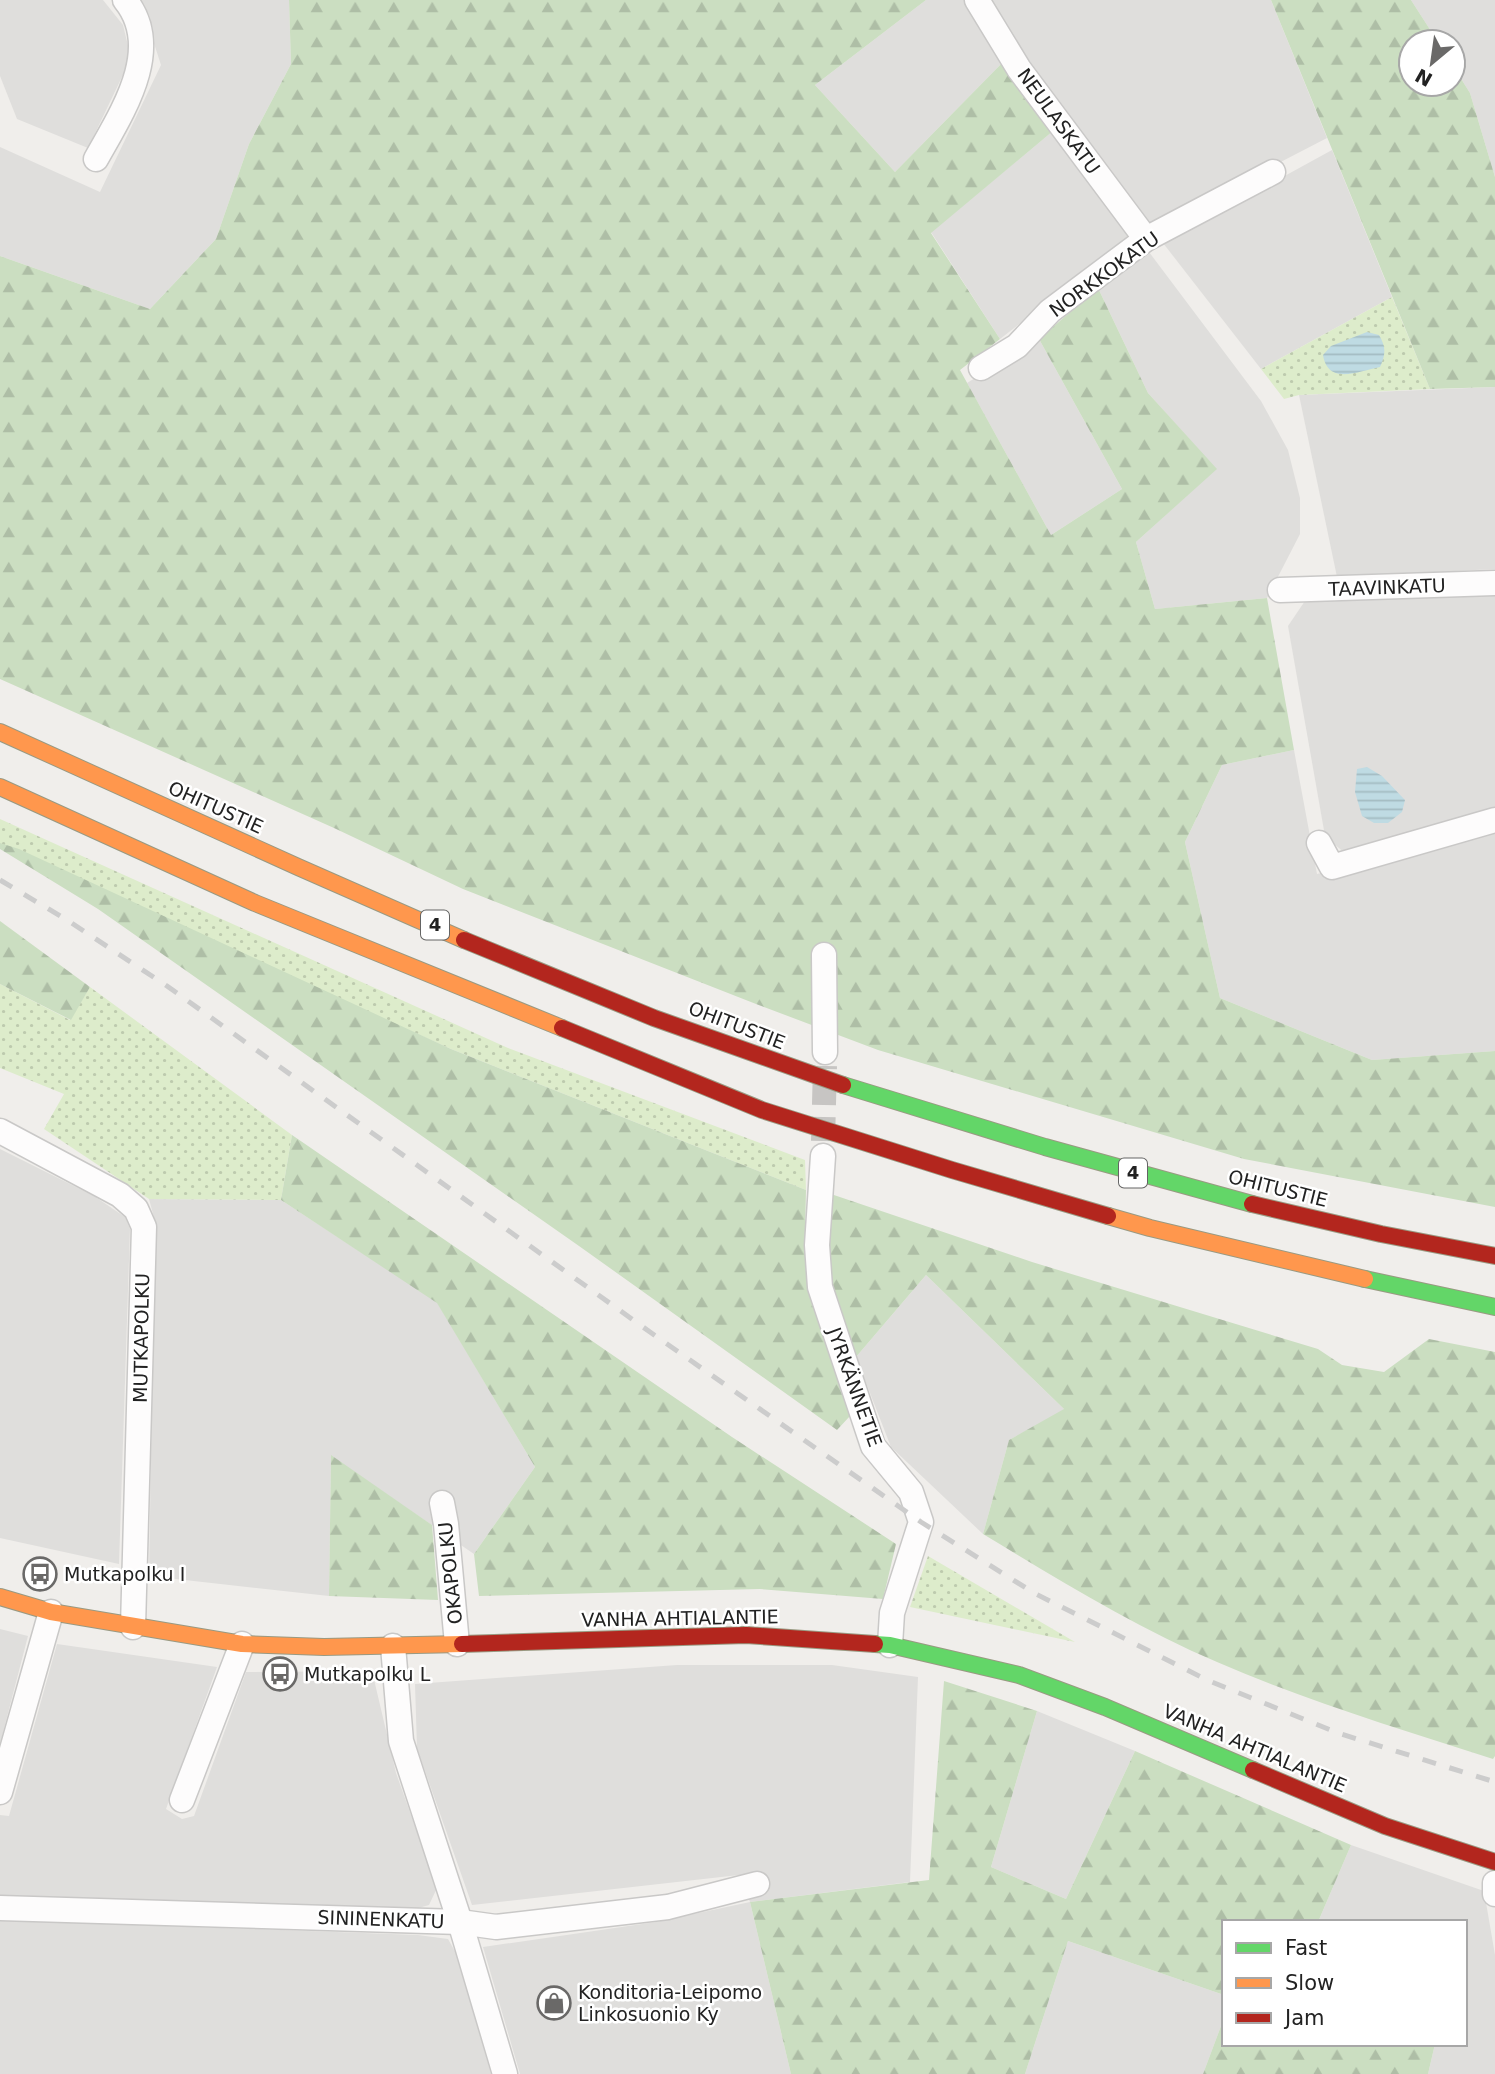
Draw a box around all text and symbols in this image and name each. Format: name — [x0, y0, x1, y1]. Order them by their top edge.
north arrow — [1397, 28, 1467, 98]
street label: NEULASKATU — [1013, 64, 1105, 178]
text: N — [1411, 64, 1436, 91]
street label: NORKKOKATU — [1045, 227, 1163, 321]
street label: TAAVINKATU — [1327, 574, 1446, 600]
street label: OHITUSTIE — [165, 776, 267, 838]
road number: 4 — [421, 910, 449, 940]
street label: OHITUSTIE — [686, 997, 788, 1053]
road number: 4 — [1119, 1158, 1147, 1188]
street label: OHITUSTIE — [1226, 1165, 1330, 1211]
street label: MUTKAPOLKU — [129, 1273, 153, 1403]
street label: JYRKÄNNETIE — [823, 1323, 887, 1450]
street label: OKAPOLKU — [434, 1521, 466, 1625]
bus stop icon: Mutkapolku I — [21, 1555, 59, 1593]
place label: Mutkapolku I — [64, 1563, 185, 1585]
street label: VANHA AHTIALANTIE — [581, 1605, 779, 1631]
bus stop icon: Mutkapolku L — [261, 1655, 299, 1693]
place label: Mutkapolku L — [304, 1663, 431, 1685]
street label: VANHA AHTIALANTIE — [1160, 1699, 1350, 1797]
street label: SININENKATU — [317, 1906, 445, 1932]
legend — [1222, 1920, 1467, 2046]
text: Fast — [1285, 1936, 1327, 1960]
text: Slow — [1285, 1971, 1334, 1995]
place label: Konditoria-Leipomo Linkosuonio Ky — [578, 1981, 762, 2025]
shop icon: Konditoria-Leipomo Linkosuonio Ky — [535, 1984, 573, 2022]
text: Jam — [1283, 2006, 1325, 2030]

